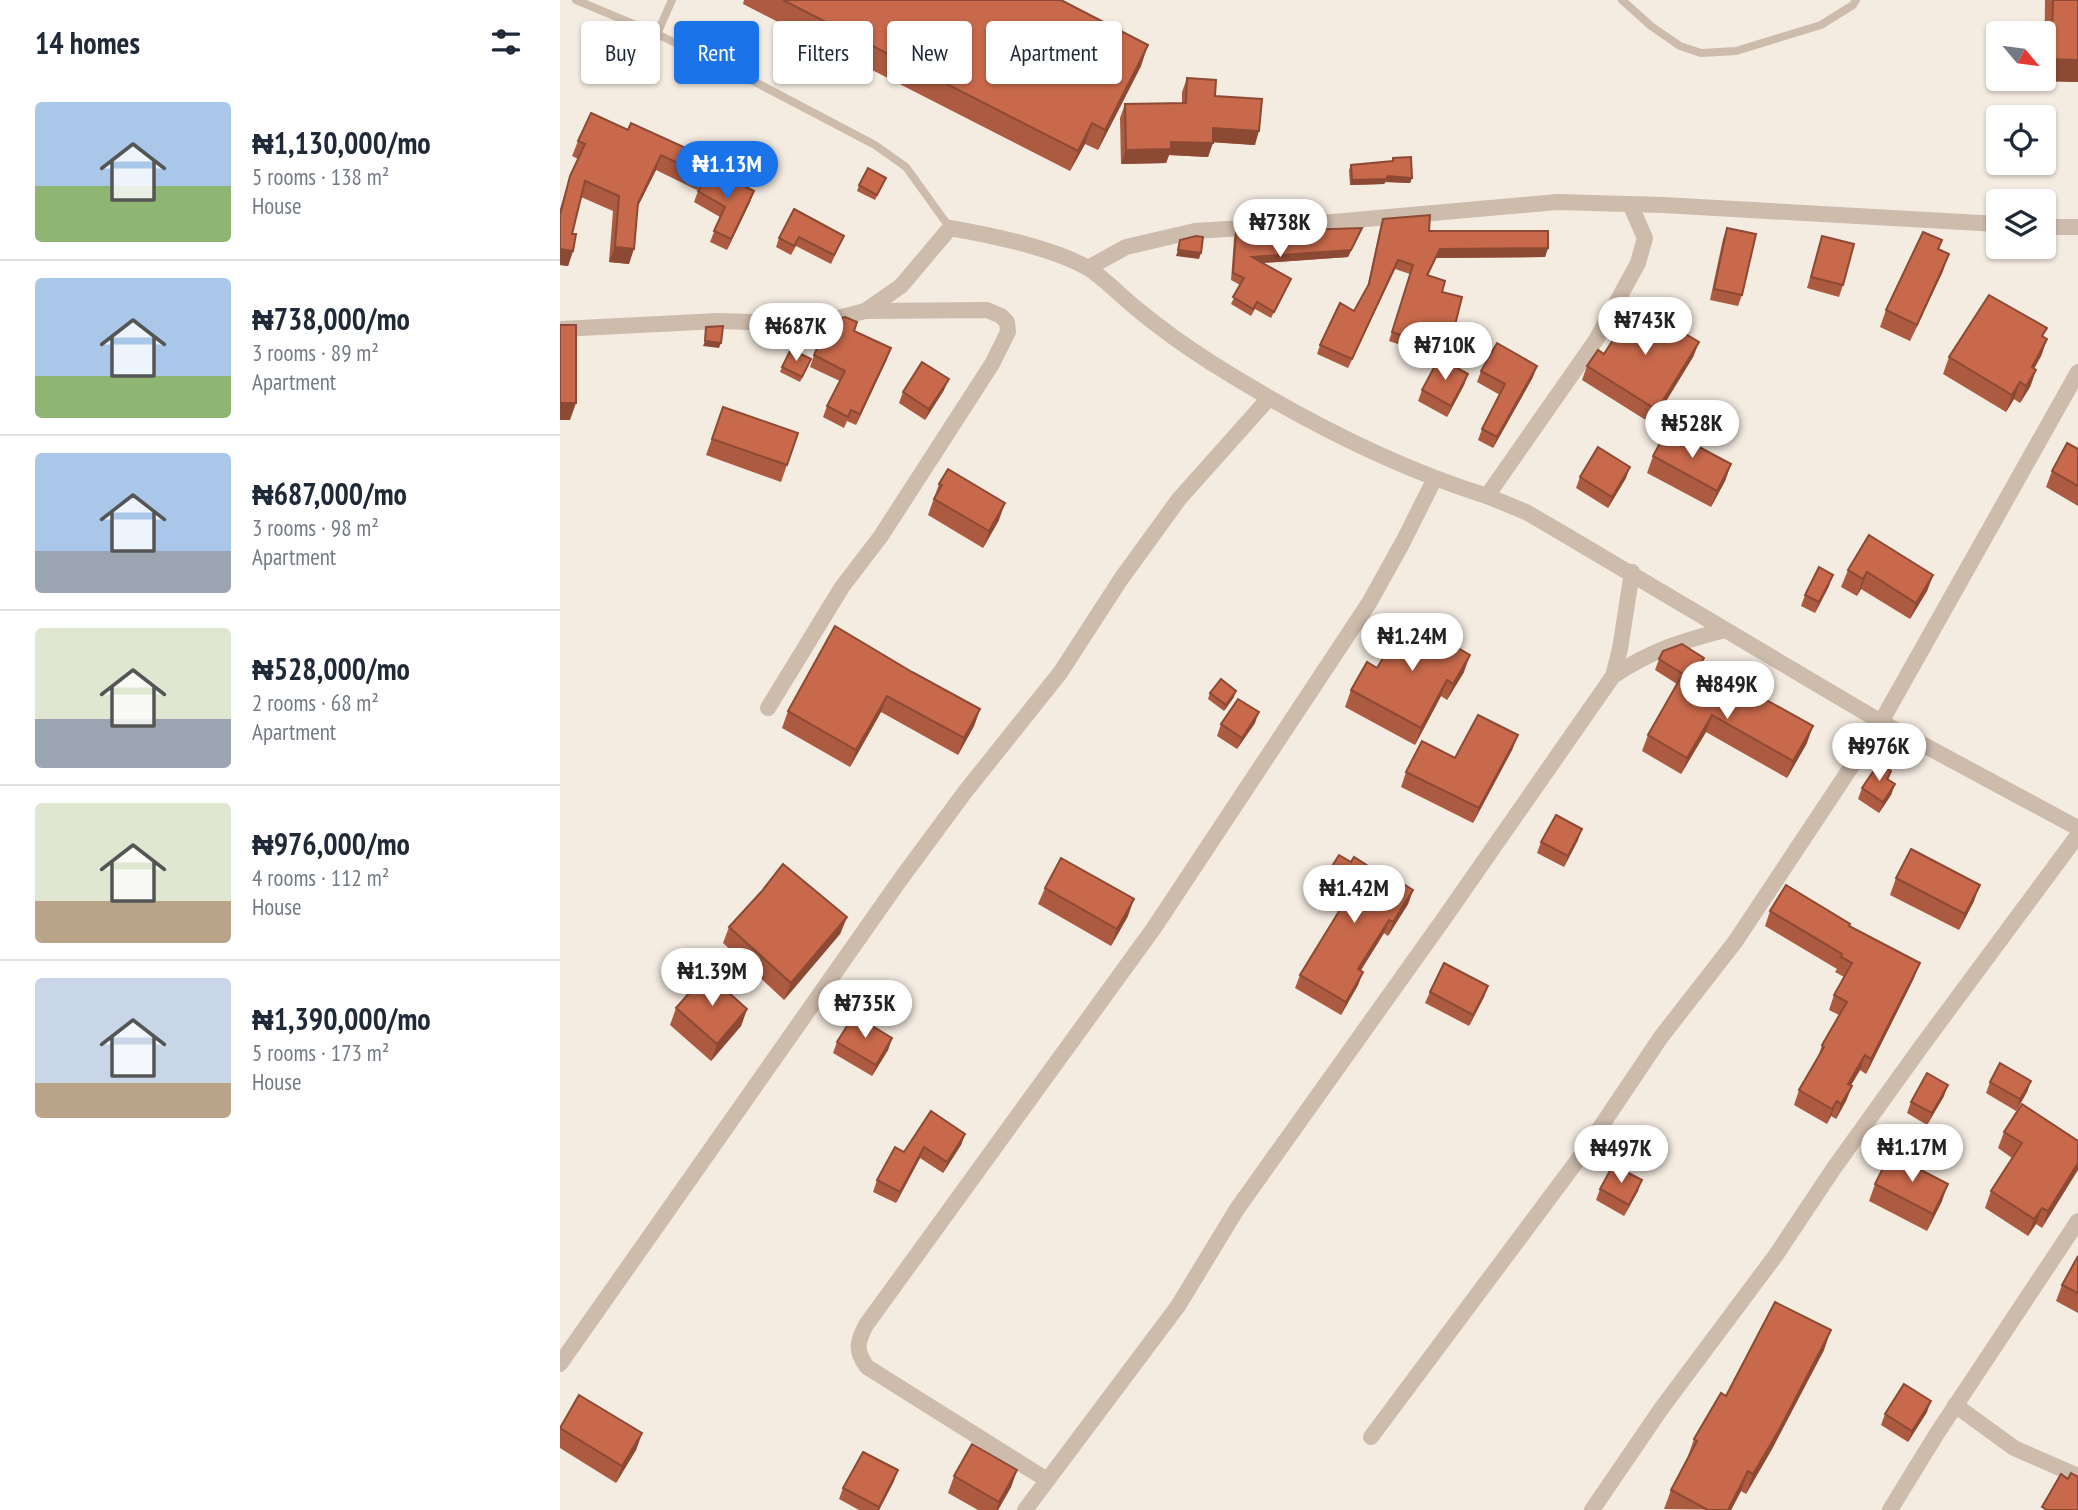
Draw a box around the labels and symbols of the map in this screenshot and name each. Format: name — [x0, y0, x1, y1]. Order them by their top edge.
north arrow — [1986, 21, 2056, 91]
pin: ₦1.13M — [670, 142, 784, 201]
pin: ₦738K — [1231, 200, 1329, 259]
pin: ₦743K — [1596, 298, 1694, 357]
pin: ₦687K — [747, 304, 845, 363]
pin: ₦710K — [1396, 322, 1494, 382]
pin: ₦528K — [1643, 400, 1741, 460]
pin: ₦1.24M — [1355, 614, 1469, 673]
pin: ₦849K — [1678, 662, 1776, 721]
pin: ₦976K — [1830, 724, 1928, 783]
pin: ₦1.42M — [1297, 866, 1411, 925]
pin: ₦1.39M — [655, 948, 769, 1008]
pin: ₦735K — [816, 981, 914, 1040]
pin: ₦1.17M — [1855, 1124, 1969, 1184]
pin: ₦497K — [1572, 1126, 1670, 1185]

